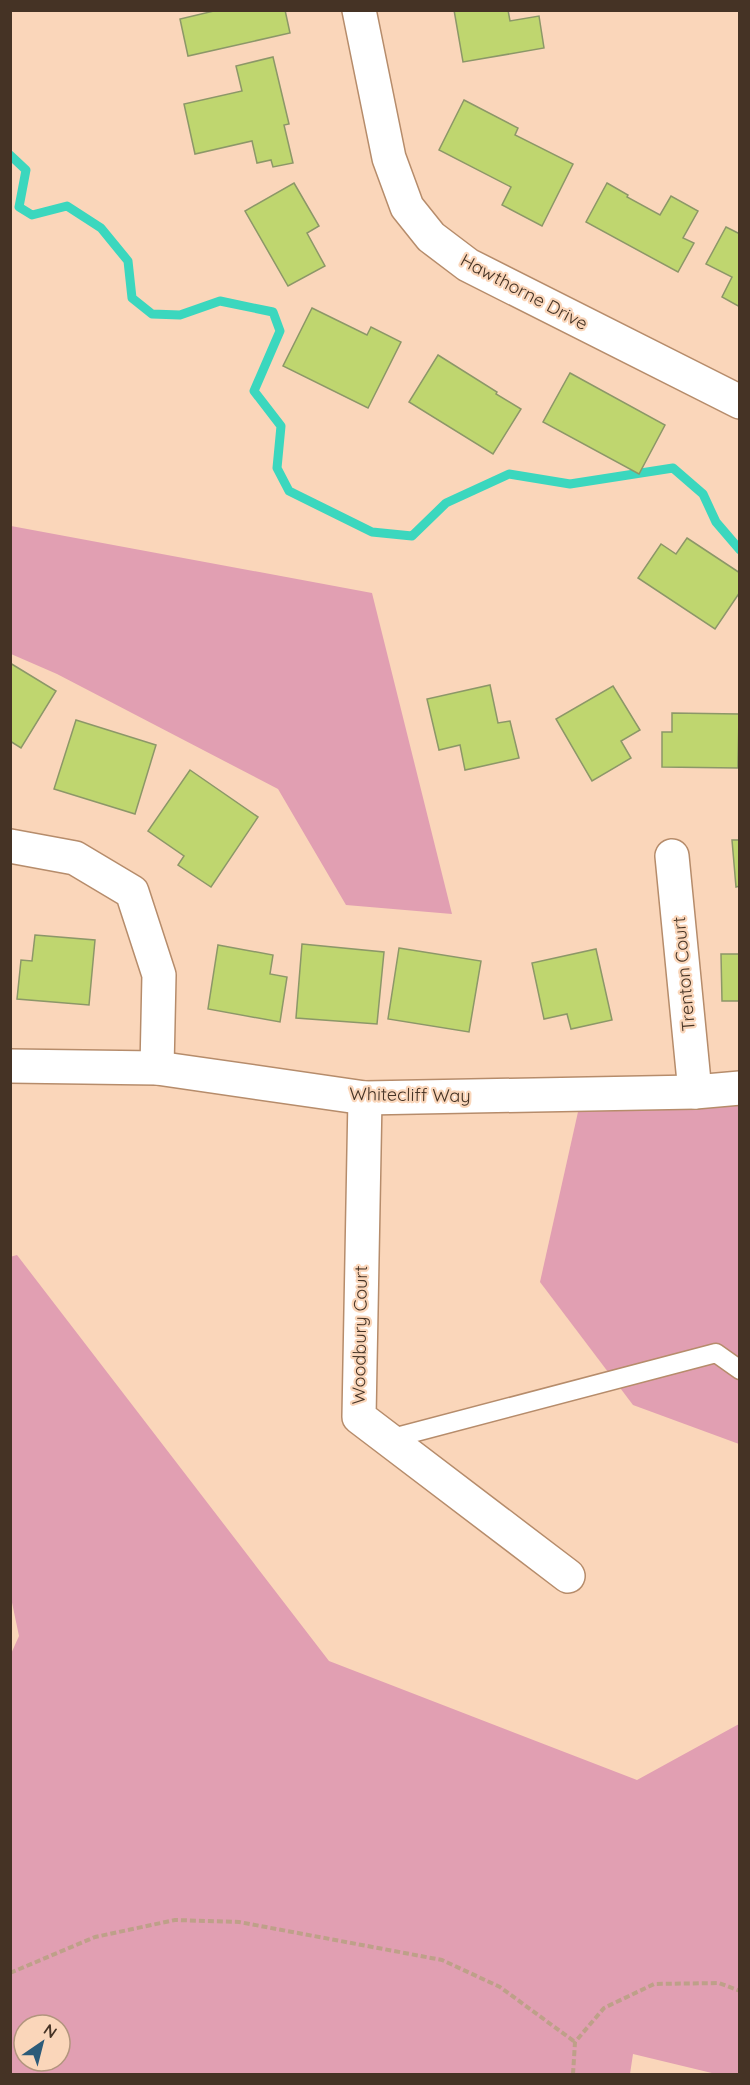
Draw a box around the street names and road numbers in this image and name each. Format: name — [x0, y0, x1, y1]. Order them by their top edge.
street label: Hawthorne Drive — [457, 248, 592, 335]
street label: Trenton Court — [667, 916, 700, 1032]
street label: Whitecliff Way — [349, 1082, 471, 1107]
street label: Woodbury Court — [347, 1265, 372, 1405]

